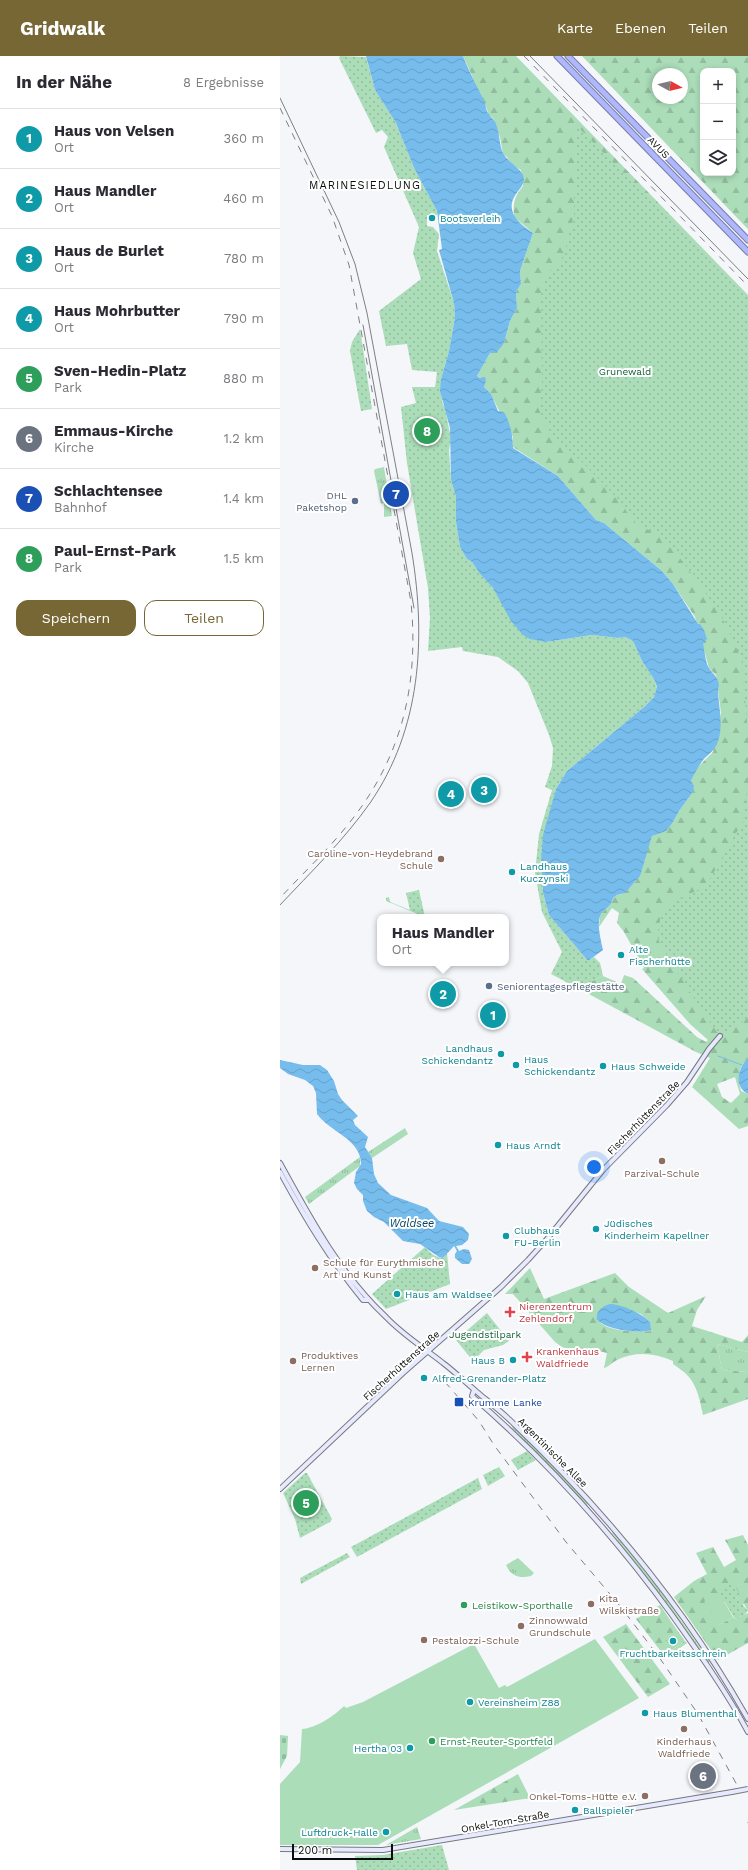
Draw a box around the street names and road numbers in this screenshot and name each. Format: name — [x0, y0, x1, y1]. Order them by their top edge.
street label: AVUS — [646, 134, 672, 161]
street label: Fischerhüttenstraße — [605, 1078, 682, 1157]
street label: Fischerhüttenstraße — [361, 1328, 442, 1402]
street label: Argentinische Allee — [516, 1415, 590, 1489]
street label: Onkel-Tom-Straße — [460, 1808, 550, 1835]

